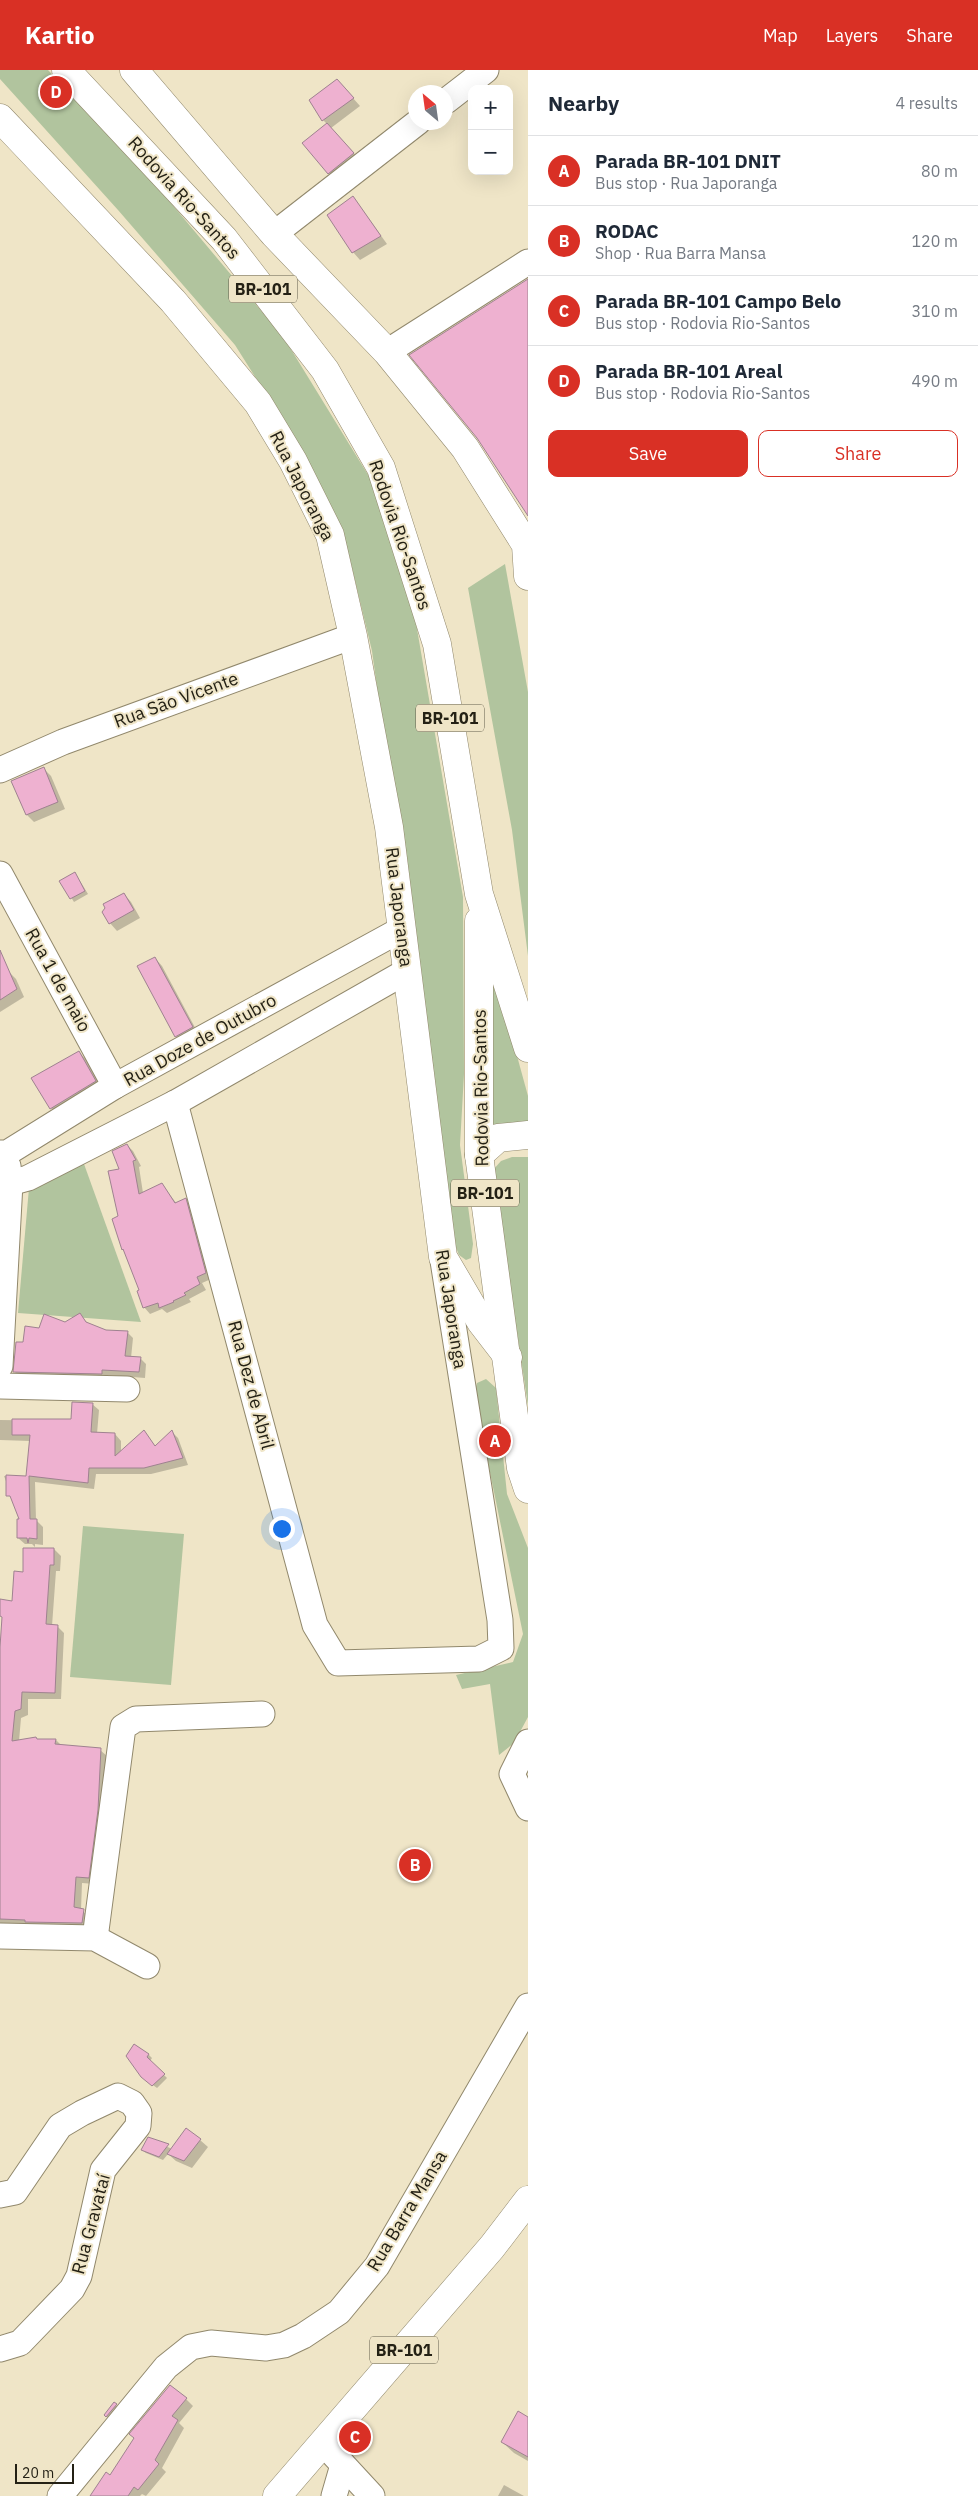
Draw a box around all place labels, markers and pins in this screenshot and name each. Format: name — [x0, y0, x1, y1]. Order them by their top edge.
pin: D — [40, 73, 72, 111]
pin: A — [479, 1422, 511, 1460]
pin: B — [399, 1846, 431, 1884]
pin: C — [339, 2418, 371, 2456]

